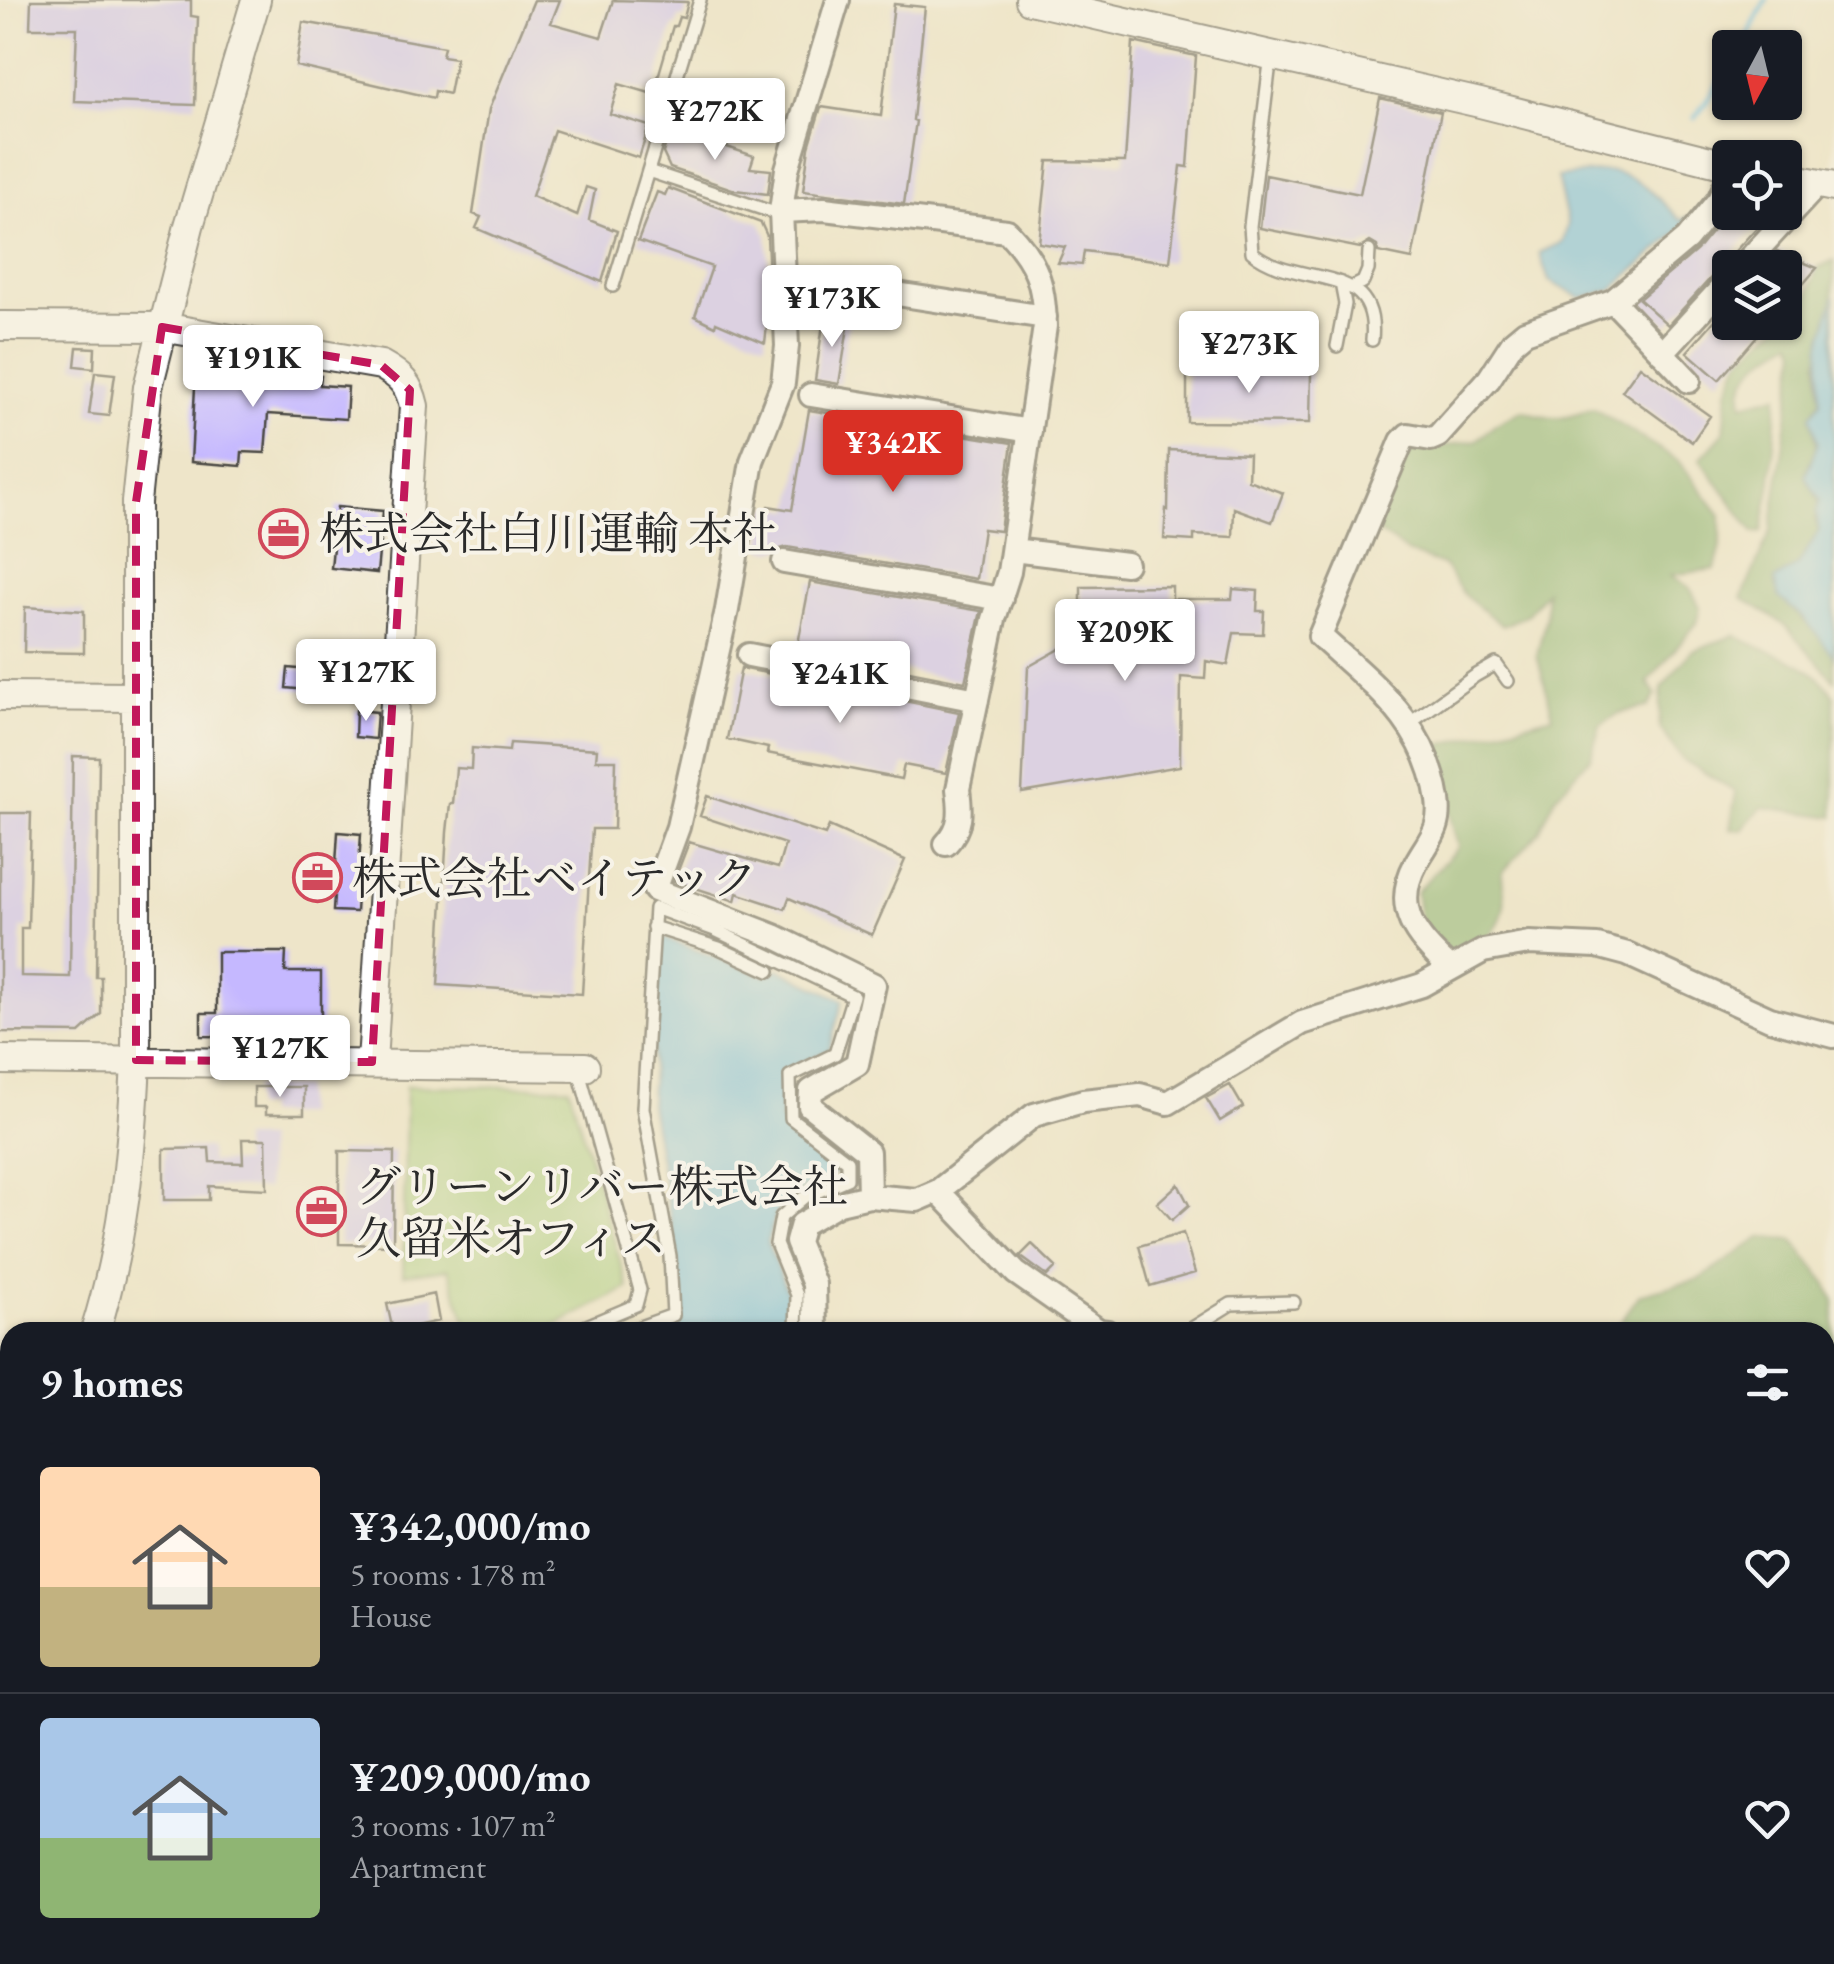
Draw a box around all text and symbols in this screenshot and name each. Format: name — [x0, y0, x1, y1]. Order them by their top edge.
north arrow — [1712, 30, 1802, 120]
map controls — [1712, 30, 1802, 340]
pin: ¥272K — [645, 78, 785, 163]
text: ¥272K — [667, 89, 763, 131]
button: locate — [1712, 140, 1802, 230]
button: layers — [1712, 250, 1802, 340]
pin: ¥173K — [762, 265, 902, 350]
text: ¥173K — [784, 276, 880, 318]
pin: ¥273K — [1179, 311, 1319, 396]
text: ¥273K — [1201, 322, 1297, 364]
pin: ¥191K — [183, 325, 323, 410]
text: ¥191K — [205, 336, 301, 378]
pin: ¥342K — [823, 410, 963, 495]
text: ¥342K — [845, 421, 941, 463]
place label: 株式会社白川運輸 本社 — [319, 504, 778, 562]
office icon: 株式会社白川運輸 本社 — [258, 507, 310, 559]
pin: ¥209K — [1055, 599, 1195, 684]
text: ¥209K — [1077, 610, 1173, 652]
pin: ¥127K — [296, 639, 436, 724]
pin: ¥241K — [770, 641, 910, 726]
text: ¥127K — [318, 650, 414, 692]
text: ¥241K — [792, 652, 888, 694]
place label: 株式会社ベイテック — [352, 849, 757, 907]
office icon: 株式会社ベイテック — [291, 852, 343, 904]
pin: ¥127K — [210, 1015, 350, 1100]
text: ¥127K — [232, 1026, 328, 1068]
place label: グリーンリバー株式会社 久留米オフィス — [356, 1157, 849, 1267]
office icon: グリーンリバー株式会社 久留米オフィス — [295, 1186, 347, 1238]
text: 9 homes — [40, 1355, 183, 1410]
icon: filters — [1740, 1355, 1795, 1410]
text: ¥342,000/mo — [350, 1498, 591, 1553]
icon: home — [120, 1507, 240, 1627]
icon: heart — [1740, 1540, 1795, 1595]
text: 5 rooms · 178 m² — [350, 1553, 556, 1595]
text: House — [350, 1595, 431, 1637]
text: ¥209,000/mo — [350, 1749, 591, 1804]
icon: home — [120, 1758, 240, 1878]
icon: heart — [1740, 1791, 1795, 1846]
text: 3 rooms · 107 m² — [350, 1804, 556, 1846]
text: Apartment — [350, 1846, 486, 1888]

